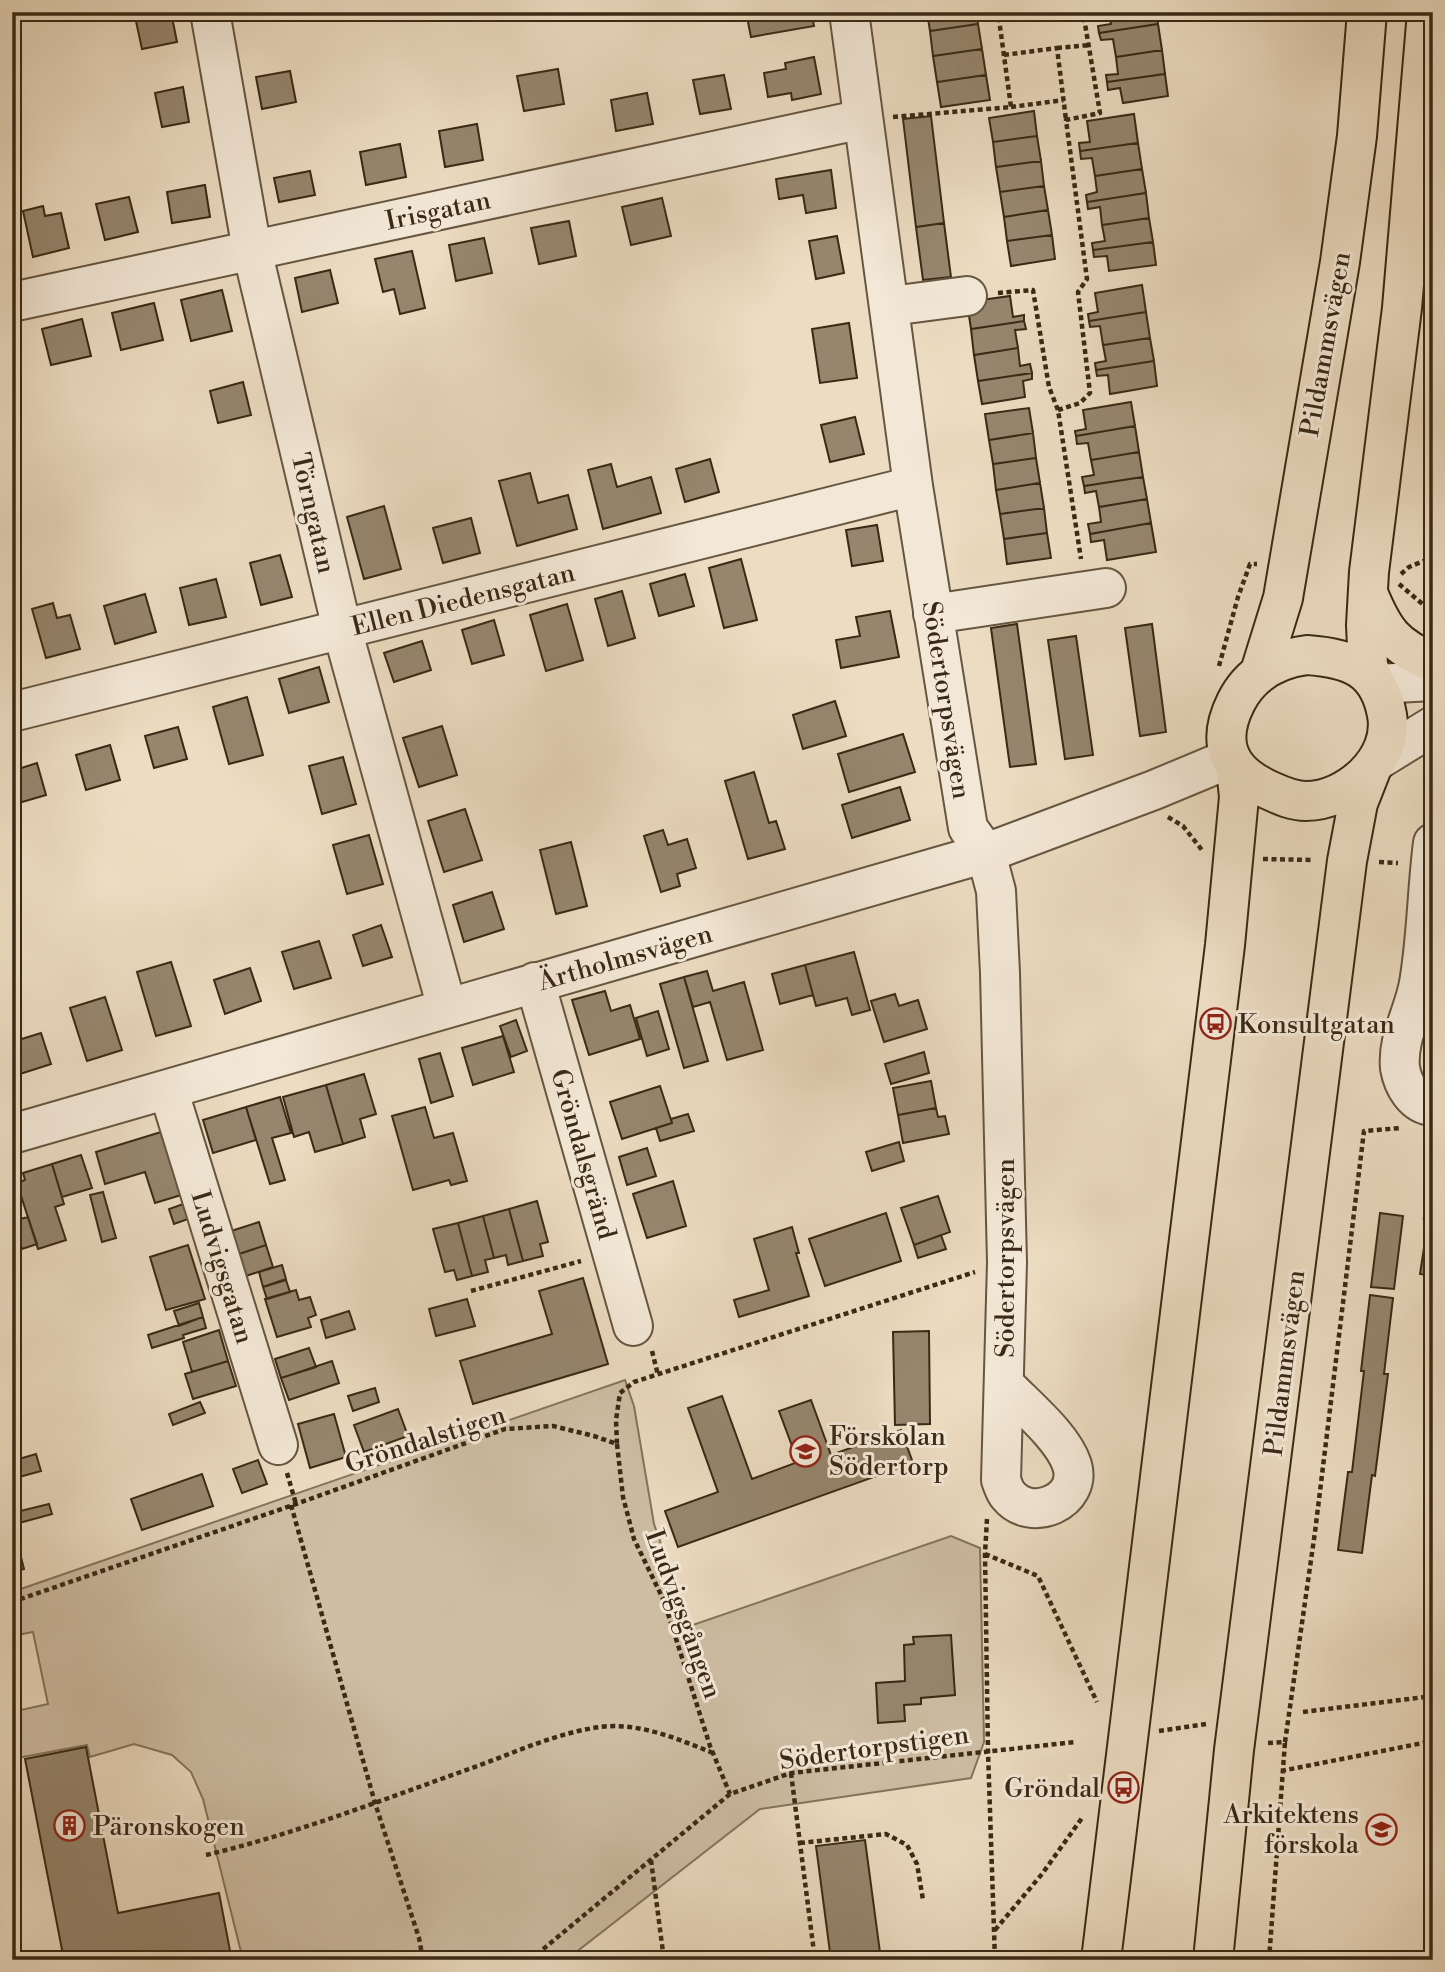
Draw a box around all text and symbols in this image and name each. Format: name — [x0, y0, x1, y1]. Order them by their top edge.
street label: Irisgatan — [383, 184, 494, 238]
street label: Pildammsvägen — [1294, 249, 1358, 439]
street label: Törngatan — [284, 450, 342, 577]
street label: Ellen Diedensgatan — [348, 557, 578, 643]
street label: Södertorpsvägen — [915, 599, 977, 801]
street label: Ärtholmsvägen — [533, 917, 716, 998]
bus stop icon: Konsultgatan — [1198, 1007, 1232, 1041]
place label: Konsultgatan — [1238, 1009, 1395, 1041]
street label: Gröndalsgränd — [543, 1065, 623, 1243]
street label: Södertorpsvägen — [990, 1158, 1022, 1358]
street label: Ludvigsgatan — [184, 1187, 261, 1348]
street label: Pildammsvägen — [1258, 1268, 1312, 1458]
street label: Gröndalstigen — [341, 1399, 510, 1481]
place label: Förskolan Södertorp — [829, 1421, 949, 1483]
school or university icon: Förskolan Södertorp — [789, 1434, 823, 1468]
street label: Ludvigsgången — [638, 1526, 728, 1703]
street label: Södertorpstigen — [777, 1719, 971, 1777]
bus stop icon: Gröndal — [1106, 1771, 1140, 1805]
place label: Gröndal — [1004, 1773, 1100, 1805]
place label: Arkitektens förskola — [1223, 1799, 1360, 1861]
building icon: Päronskogen — [53, 1809, 87, 1843]
place label: Päronskogen — [93, 1811, 245, 1843]
school or university icon: Arkitektens förskola — [1365, 1812, 1399, 1846]

